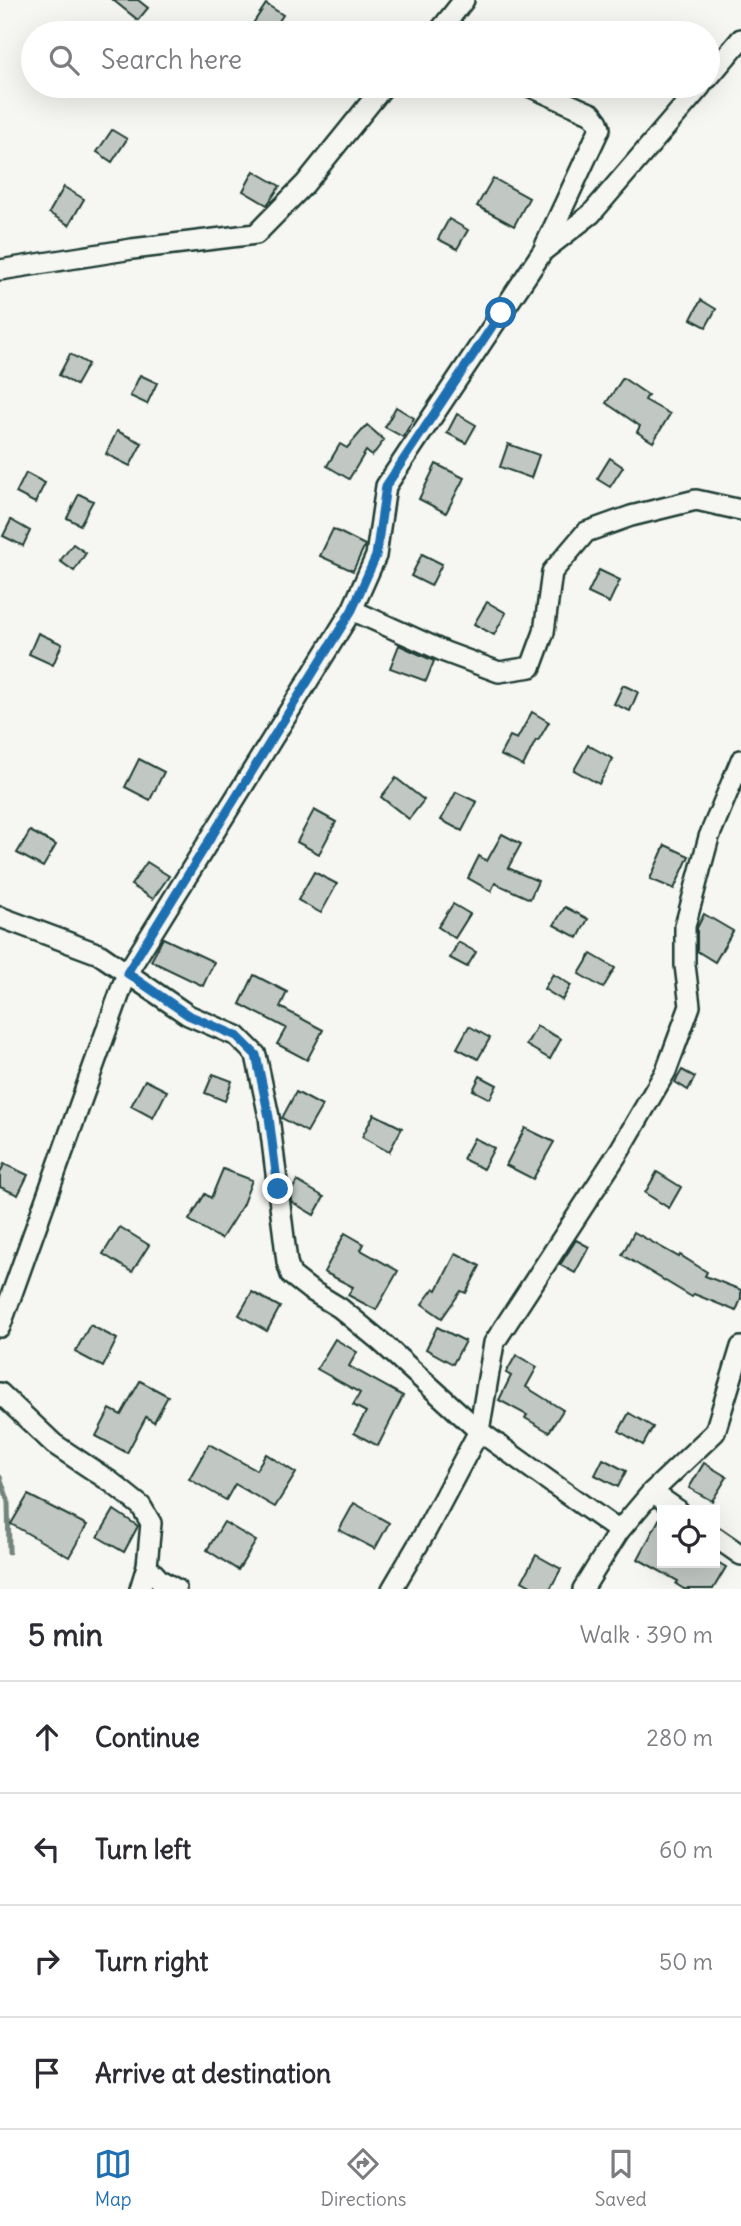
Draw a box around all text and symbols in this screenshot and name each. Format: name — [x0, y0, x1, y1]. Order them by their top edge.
search box — [21, 21, 720, 98]
icon: search — [45, 41, 83, 79]
text: Search here — [101, 43, 242, 76]
route start — [485, 297, 516, 328]
route end — [262, 1173, 293, 1204]
map controls — [657, 1505, 720, 1568]
button: locate — [657, 1505, 720, 1568]
text: 5 min — [28, 1616, 103, 1654]
text: Walk · 390 m — [580, 1620, 713, 1649]
icon: ahead — [28, 1718, 66, 1756]
text: Continue — [95, 1721, 200, 1754]
text: 280 m — [646, 1723, 713, 1752]
icon: left — [28, 1830, 66, 1868]
text: Turn left — [95, 1833, 191, 1866]
text: 60 m — [659, 1835, 713, 1864]
icon: right — [28, 1942, 66, 1980]
text: Turn right — [95, 1945, 208, 1978]
text: 50 m — [659, 1947, 713, 1976]
icon: arrive — [28, 2054, 66, 2092]
text: Arrive at destination — [95, 2057, 331, 2090]
tab: Map — [94, 2145, 132, 2211]
tab: Directions — [321, 2145, 406, 2211]
tab: Saved — [595, 2145, 647, 2211]

